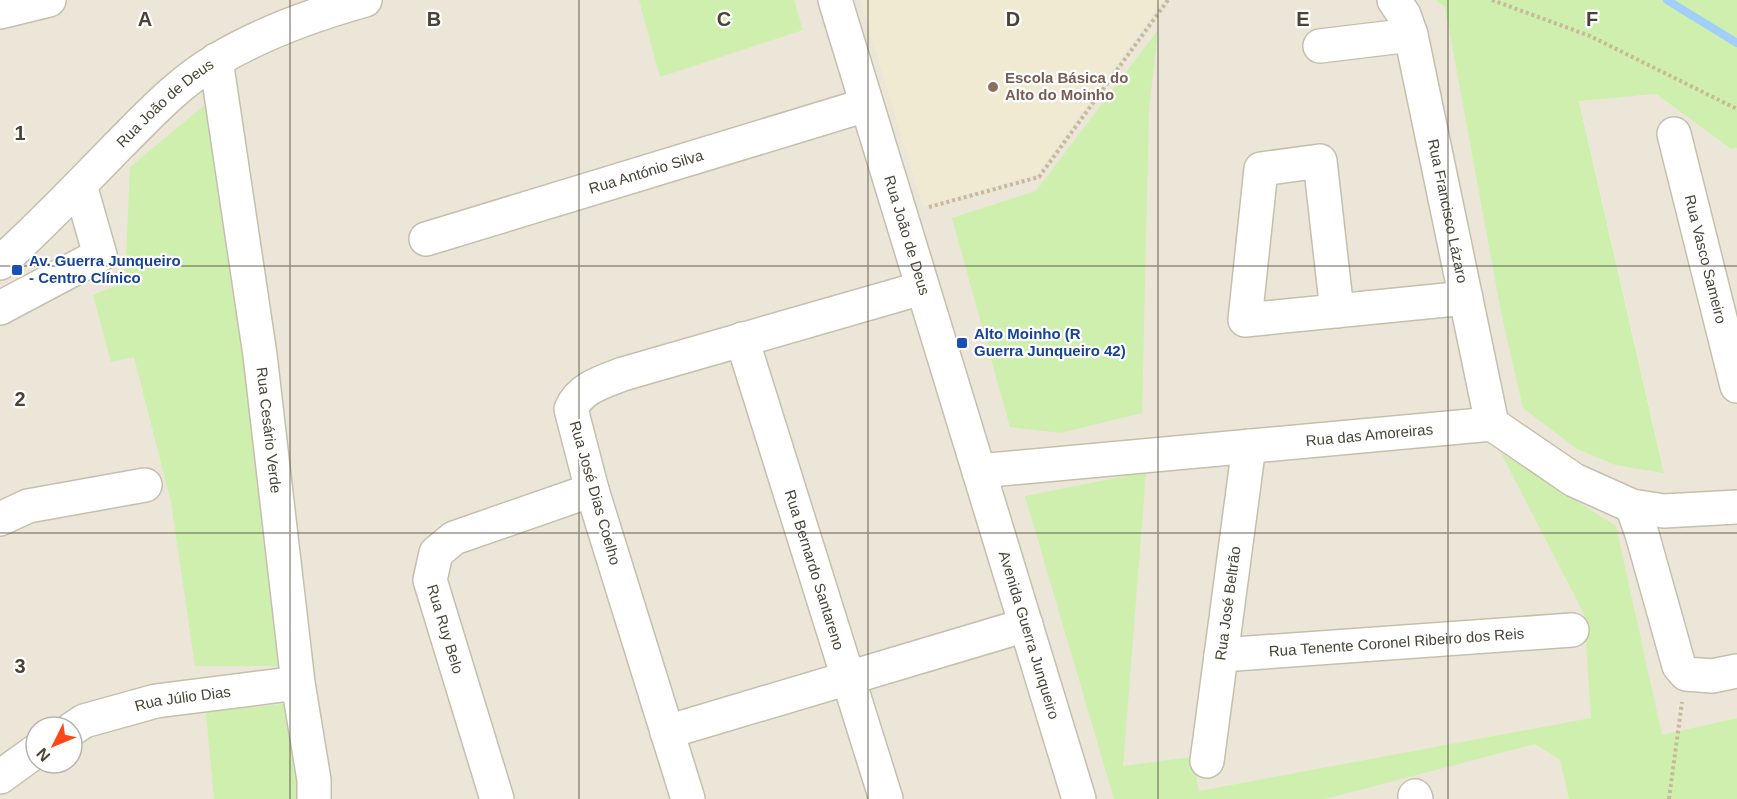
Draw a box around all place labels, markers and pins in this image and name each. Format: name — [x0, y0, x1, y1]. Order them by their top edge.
place label: Escola Básica do Alto do Moinho — [1005, 69, 1128, 103]
marker: Escola Básica do Alto do Moinho — [986, 80, 1000, 94]
place label: Av. Guerra Junqueiro - Centro Clínico — [29, 252, 181, 286]
marker: Av. Guerra Junqueiro - Centro Clínico — [10, 263, 24, 277]
place label: Alto Moinho (R Guerra Junqueiro 42) — [974, 325, 1126, 359]
marker: Alto Moinho (R Guerra Junqueiro 42) — [955, 336, 969, 350]

